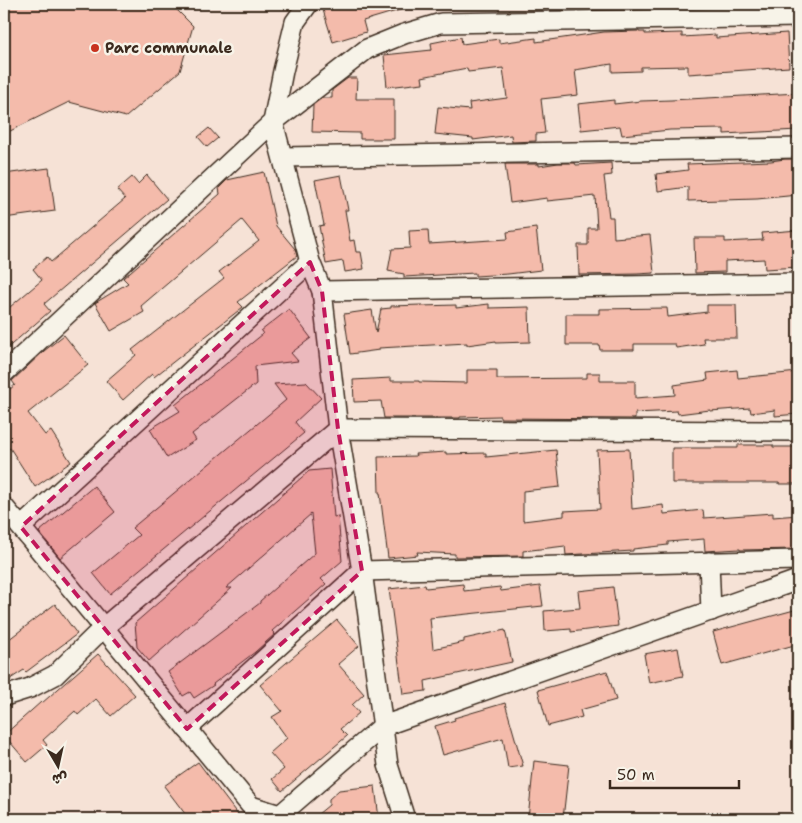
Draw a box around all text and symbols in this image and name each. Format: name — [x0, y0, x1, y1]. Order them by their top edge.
place label: Parc communale — [105, 38, 232, 58]
marker: Parc communale — [89, 42, 101, 54]
north arrow — [32, 740, 82, 790]
scale bar — [610, 758, 738, 790]
text: 50 m — [617, 765, 655, 785]
text: ش — [51, 769, 69, 789]

